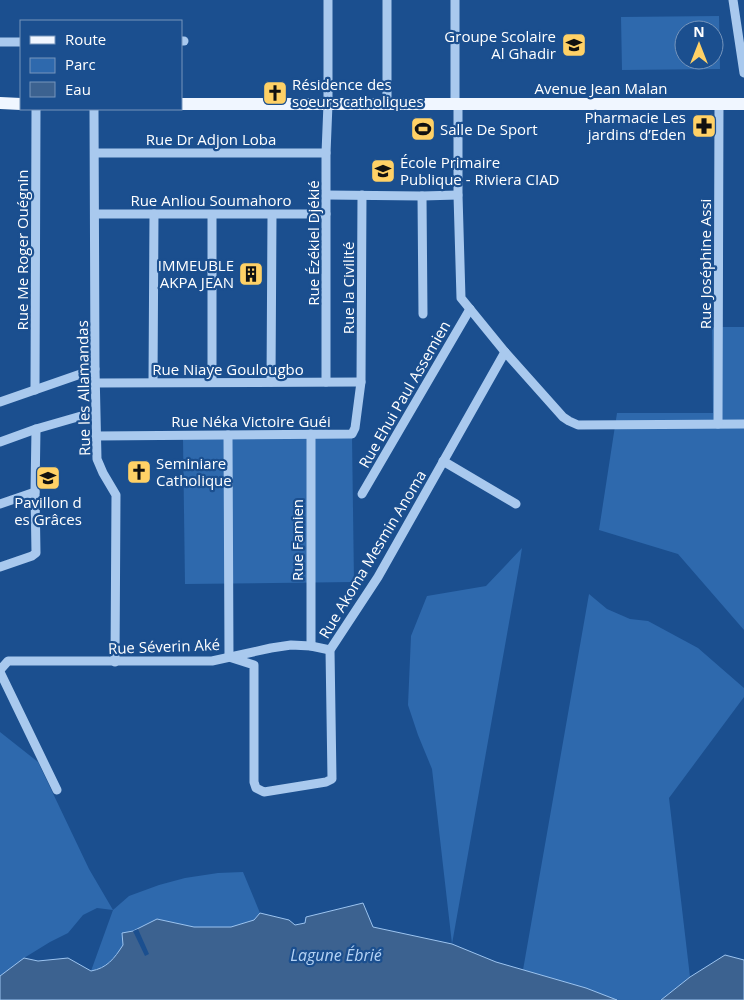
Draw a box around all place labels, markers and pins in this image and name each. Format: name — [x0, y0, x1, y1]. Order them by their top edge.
place label: Groupe Scolaire Al Ghadir — [444, 26, 556, 63]
school or university icon: Groupe Scolaire Al Ghadir — [561, 32, 587, 58]
place label: Résidence des soeurs catholiques — [292, 74, 424, 111]
church icon: Résidence des soeurs catholiques — [262, 80, 288, 106]
place label: Pharmacie Les jardins d’Eden — [584, 107, 686, 144]
pharmacy icon: Pharmacie Les jardins d’Eden — [691, 113, 717, 139]
sports icon: Salle De Sport — [410, 116, 436, 142]
place label: Salle De Sport — [440, 119, 538, 139]
place label: École Primaire Publique - Riviera CIAD — [400, 152, 560, 189]
school or university icon: École Primaire Publique - Riviera CIAD — [370, 158, 396, 184]
place label: IMMEUBLE AKPA JEAN — [158, 255, 234, 292]
building icon: IMMEUBLE AKPA JEAN — [238, 261, 264, 287]
place label: Seminiare Catholique — [156, 453, 232, 490]
church icon: Seminiare Catholique — [126, 459, 152, 485]
school or university icon: Pavillon d es Grâces — [35, 465, 61, 491]
place label: Pavillon d es Grâces — [14, 492, 82, 529]

